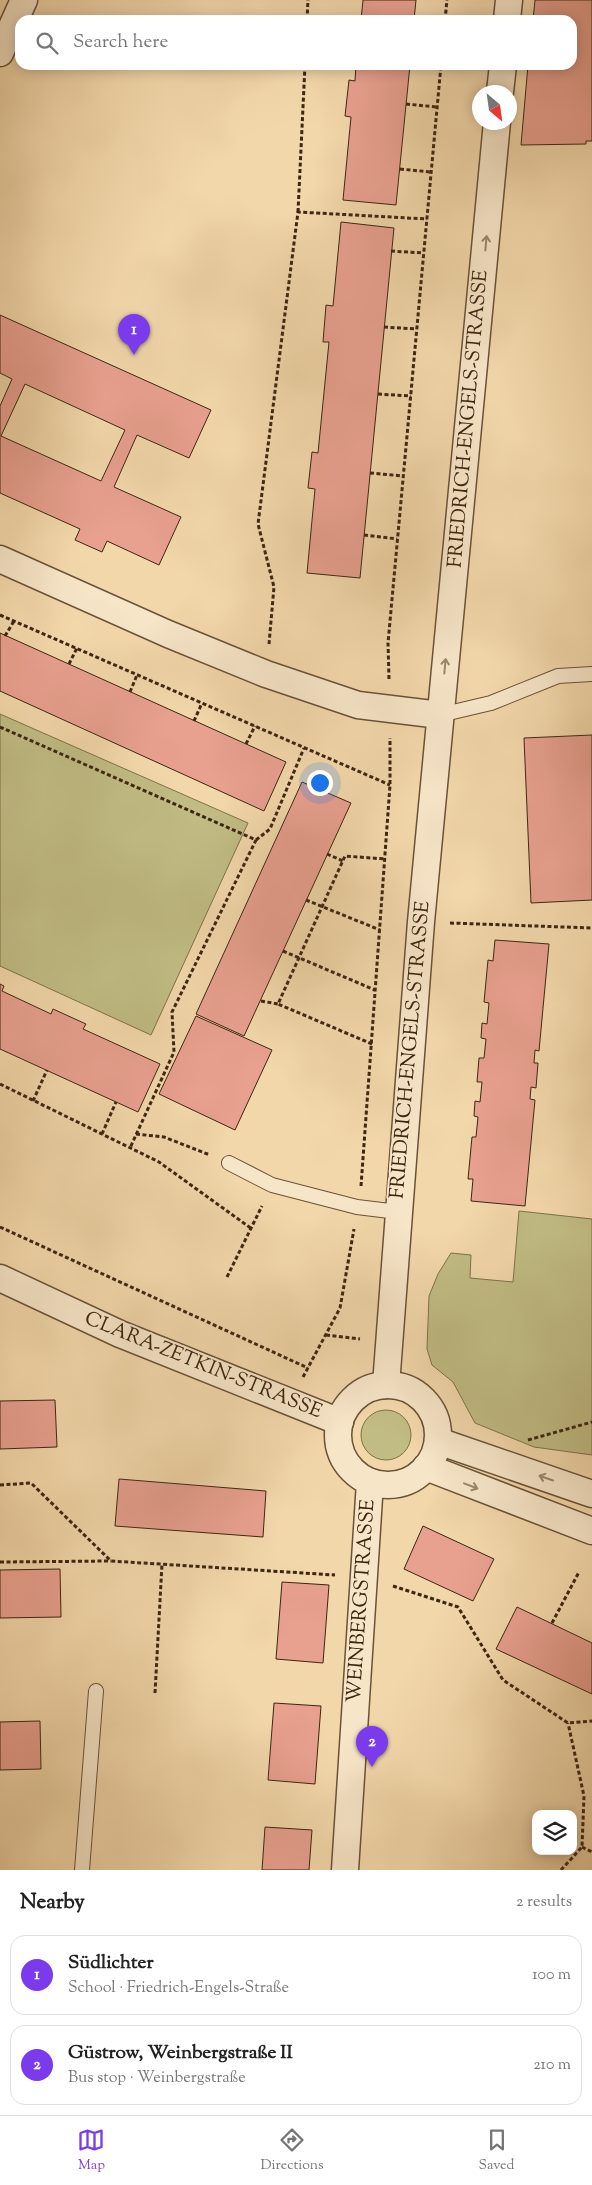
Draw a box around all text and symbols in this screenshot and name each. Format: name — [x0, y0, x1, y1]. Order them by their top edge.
search box — [15, 15, 577, 70]
icon: search — [33, 29, 61, 57]
text: Search here — [73, 29, 168, 56]
north arrow — [472, 85, 517, 130]
one-way arrow — [481, 235, 490, 251]
street label: FRIEDRICH-ENGELS-STRASSE — [442, 269, 496, 569]
pin: 1 — [118, 314, 150, 355]
one-way arrow — [440, 659, 450, 675]
your location — [307, 770, 333, 796]
street label: FRIEDRICH-ENGELS-STRASSE — [384, 900, 438, 1200]
street label: CLARA-ZETKIN-STRASSE — [80, 1305, 326, 1427]
one-way arrow — [538, 1473, 554, 1483]
one-way arrow — [463, 1482, 478, 1491]
street label: WEINBERGSTRASSE — [340, 1498, 384, 1704]
pin: 2 — [356, 1726, 388, 1767]
map controls — [532, 1810, 577, 1855]
button: layers — [532, 1810, 577, 1855]
text: Nearby — [20, 1888, 85, 1918]
text: 2 results — [516, 1891, 572, 1914]
text: Südlichter — [68, 1950, 154, 1977]
text: 1 — [34, 1964, 40, 1987]
text: 100 m — [532, 1964, 571, 1987]
text: School · Friedrich-Engels-Straße — [68, 1977, 289, 2000]
text: Güstrow, Weinbergstraße II — [68, 2040, 293, 2067]
text: 2 — [33, 2054, 41, 2077]
text: 210 m — [533, 2054, 571, 2077]
text: Bus stop · Weinbergstraße — [68, 2067, 246, 2090]
tab: Map — [77, 2126, 105, 2176]
tab: Directions — [260, 2126, 324, 2176]
tab: Saved — [479, 2126, 514, 2176]

